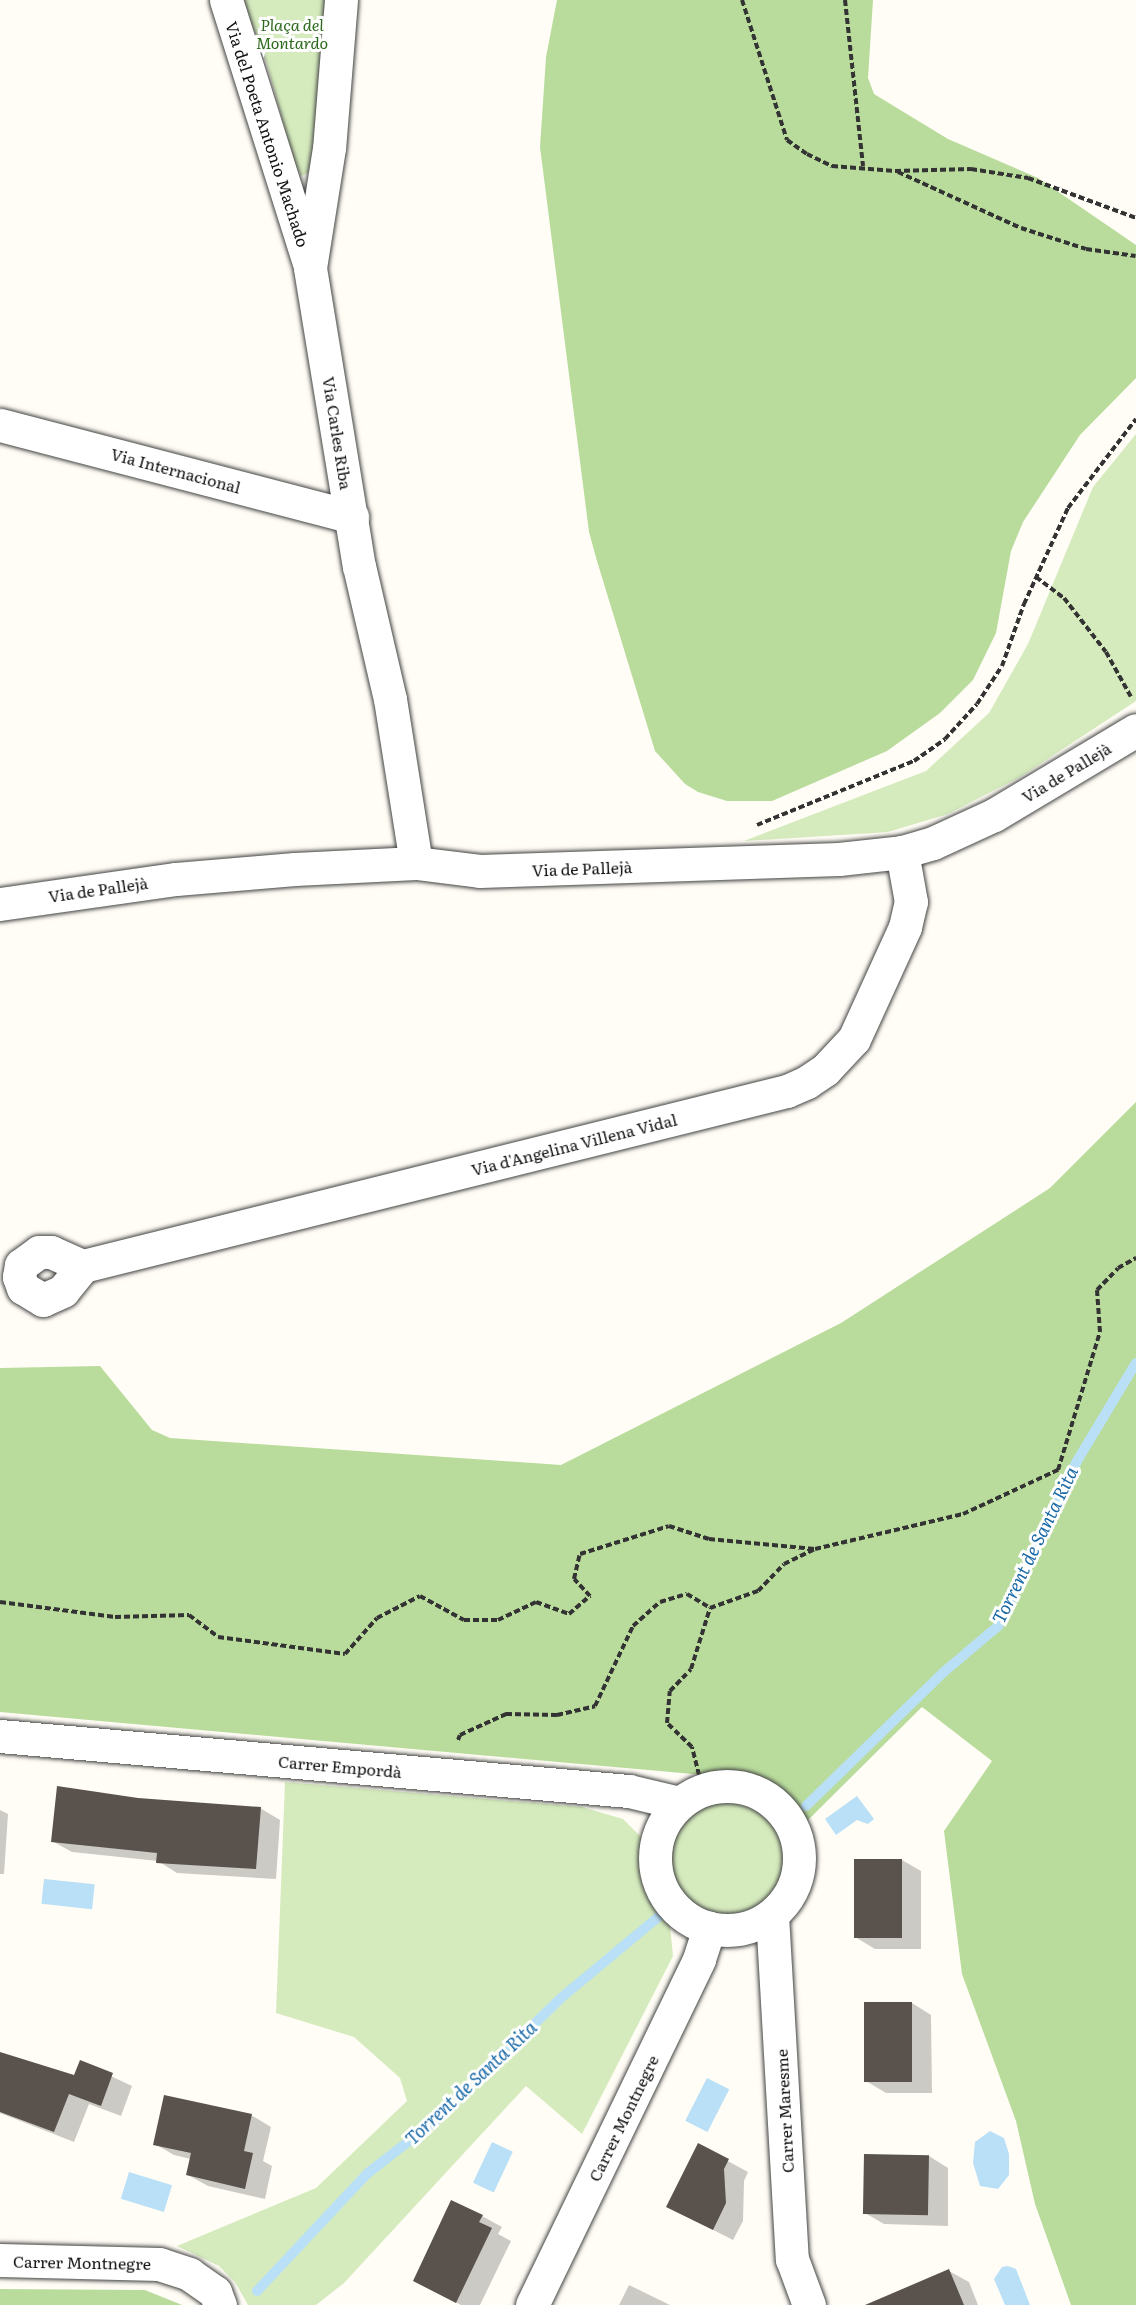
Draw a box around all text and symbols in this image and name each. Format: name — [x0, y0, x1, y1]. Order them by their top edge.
park label: Plaça del Montardo — [256, 14, 328, 52]
street label: Via del Poeta Antonio Machado — [222, 19, 314, 249]
street label: Via Carles Riba — [320, 375, 356, 491]
street label: Via Internacional — [109, 443, 243, 497]
street label: Via de Pallejà — [1018, 738, 1114, 806]
street label: Via de Pallejà — [532, 857, 632, 879]
street label: Via de Pallejà — [47, 873, 149, 905]
street label: Via d'Angelina Villena Vidal — [469, 1109, 679, 1179]
water label: Torrent de Santa Rita — [988, 1463, 1082, 1627]
street label: Carrer Empordà — [277, 1751, 403, 1781]
water label: Torrent de Santa Rita — [401, 2017, 541, 2149]
street label: Carrer Maresme — [771, 2049, 797, 2173]
street label: Carrer Montnegre — [584, 2052, 662, 2184]
street label: Carrer Montnegre — [13, 2251, 151, 2273]

